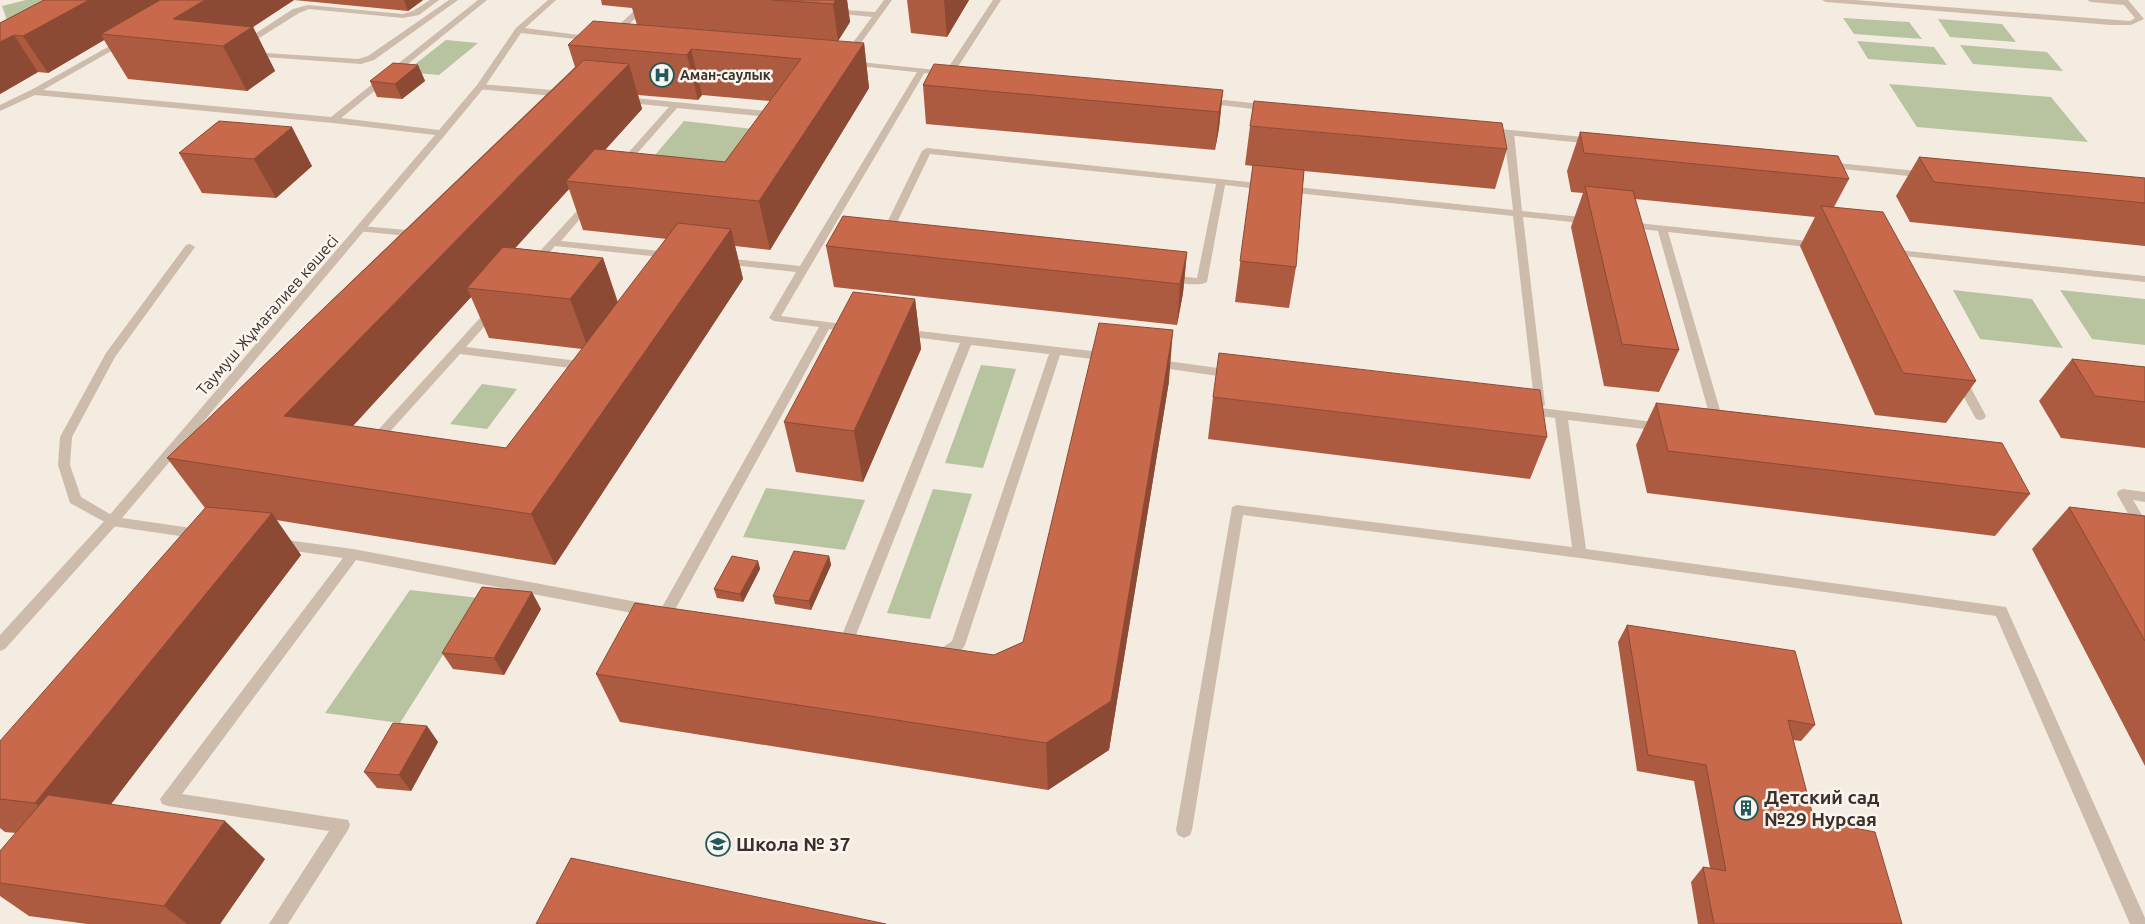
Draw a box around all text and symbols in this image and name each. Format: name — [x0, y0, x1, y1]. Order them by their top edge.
hospital icon: Аман-саулык — [649, 62, 675, 88]
place label: Аман-саулык — [680, 67, 771, 83]
street label: Таумуш Жұмағалиев көшесі — [192, 231, 342, 399]
place label: Детский сад №29 Нурсая — [1764, 786, 1880, 830]
building icon: Детский сад №29 Нурсая — [1733, 795, 1759, 821]
school or university icon: Школа № 37 — [705, 831, 731, 857]
place label: Школа № 37 — [736, 833, 850, 855]

